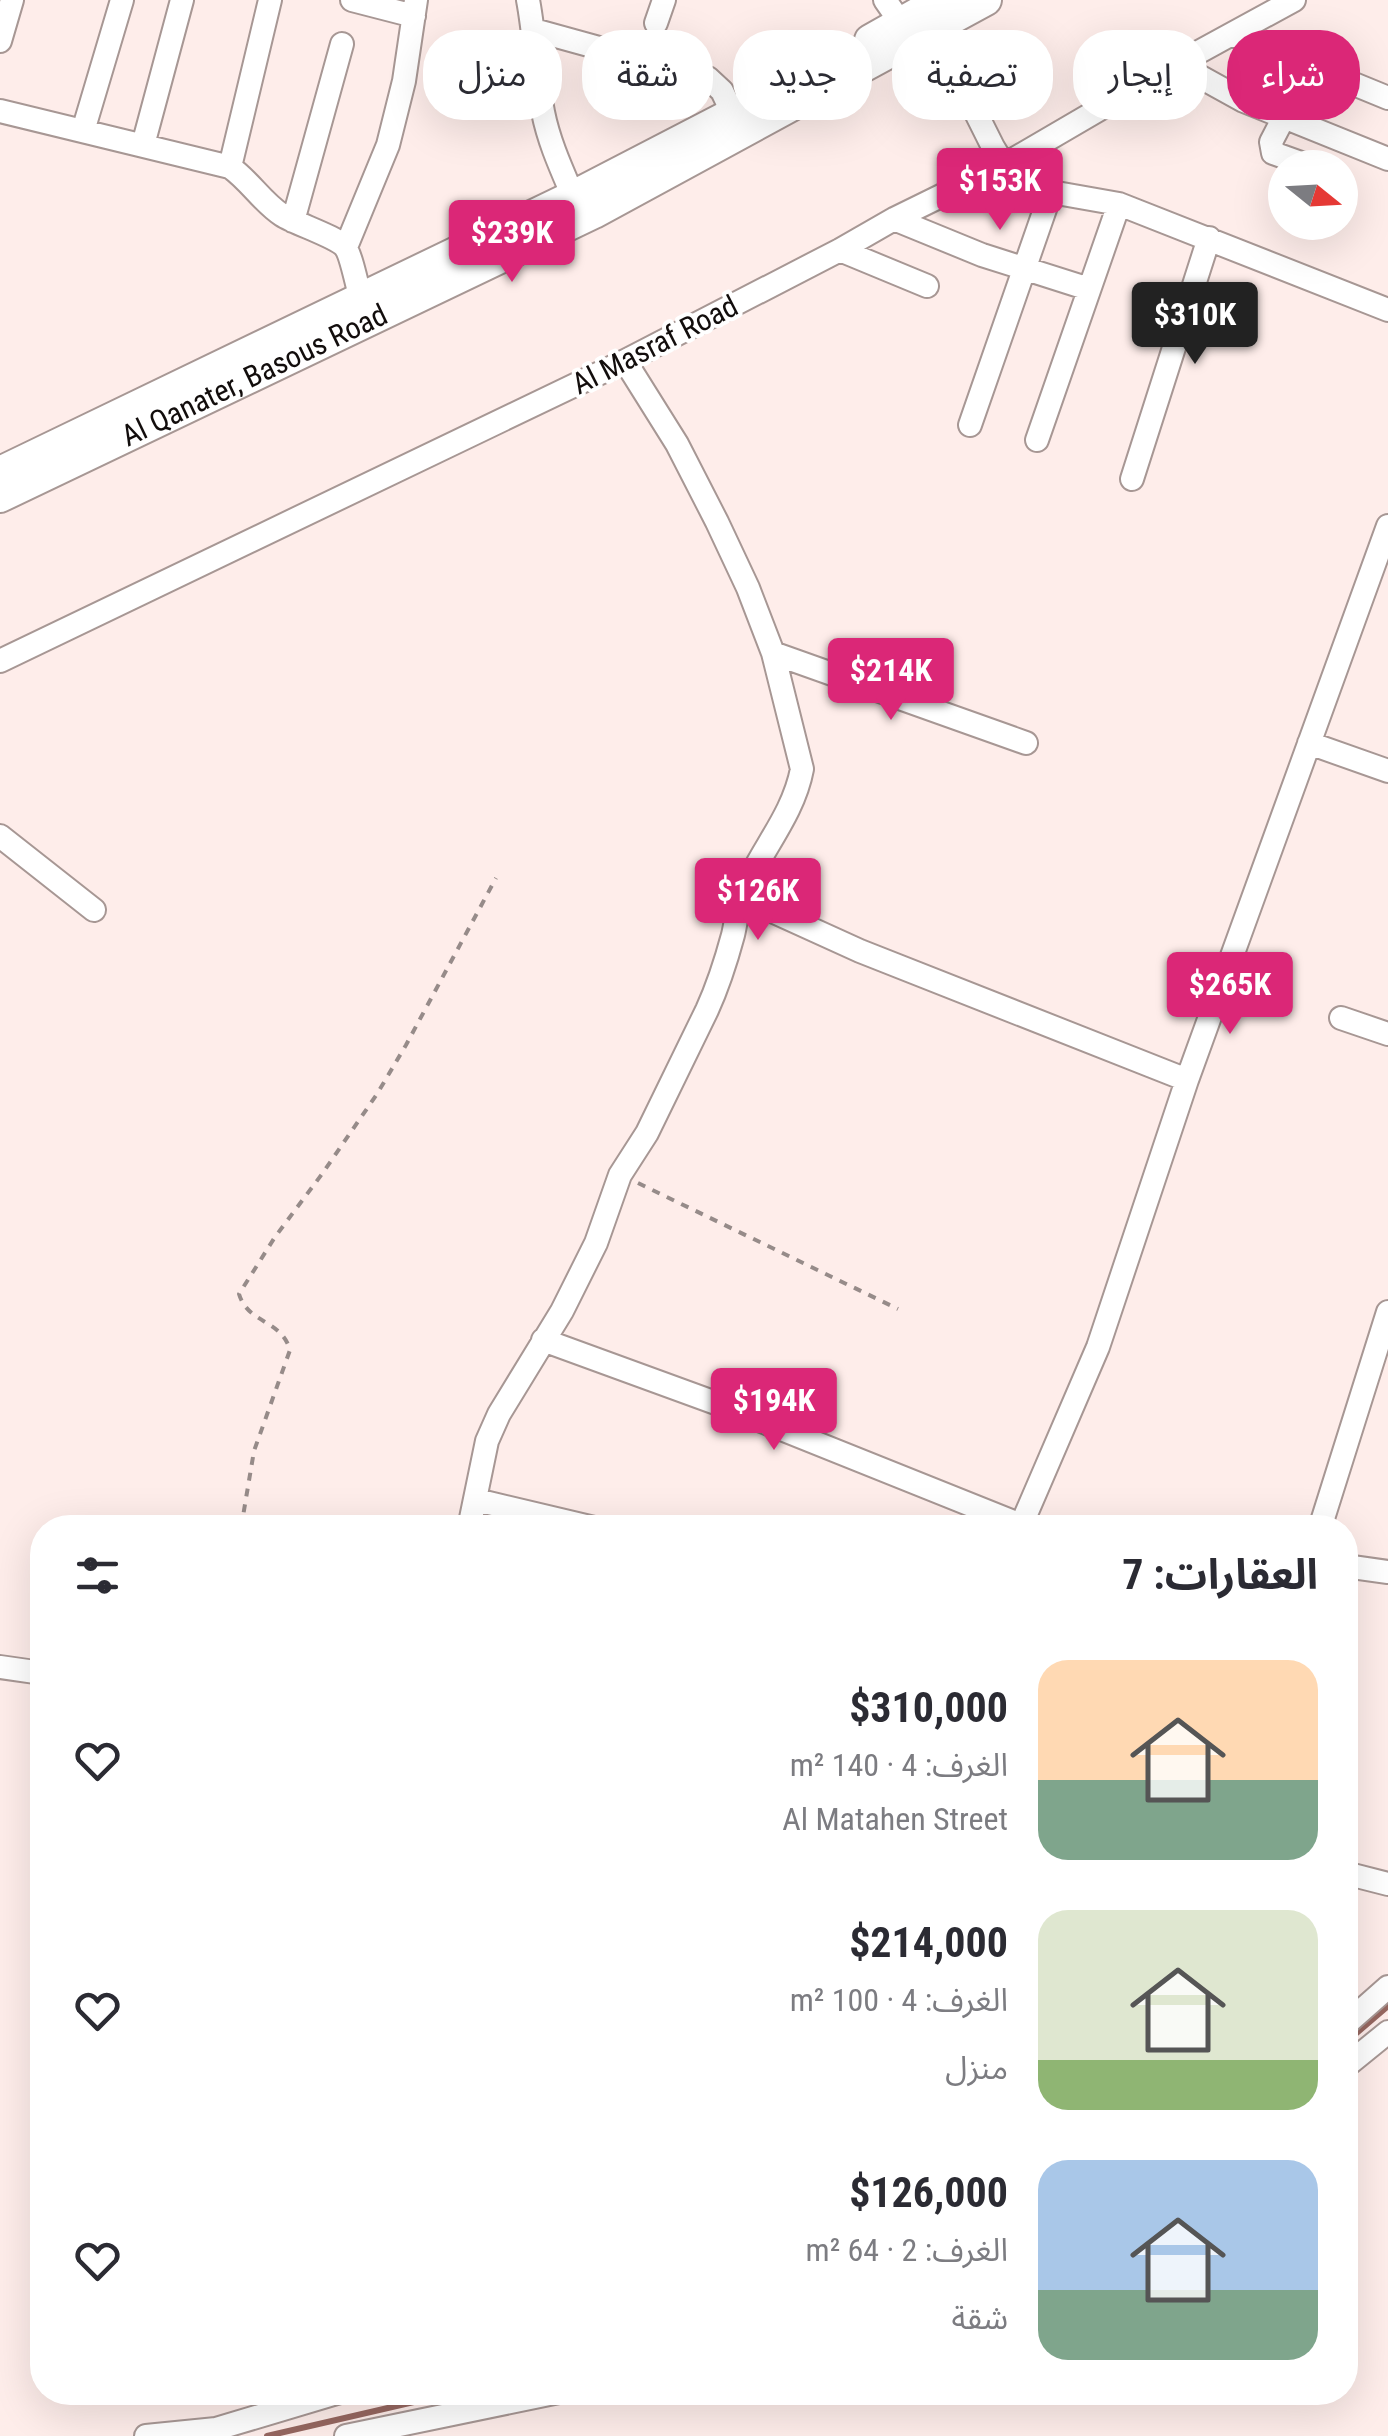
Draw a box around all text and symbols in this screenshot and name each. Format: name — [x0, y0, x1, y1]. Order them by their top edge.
chip: منزل — [423, 30, 562, 120]
chip: شقة — [582, 30, 713, 120]
chip: جديد — [733, 30, 872, 120]
chip: تصفية — [892, 30, 1053, 120]
chip: إيجار — [1073, 30, 1207, 120]
chip: شراء — [1227, 30, 1360, 120]
pin: $153K — [930, 148, 1070, 233]
north arrow — [1268, 150, 1358, 240]
map controls — [1268, 150, 1358, 240]
text: $153K — [959, 161, 1041, 199]
pin: $239K — [442, 200, 582, 285]
text: $239K — [471, 213, 553, 251]
pin: $310K — [1125, 282, 1265, 367]
street label: Al Masraf Road — [566, 288, 744, 401]
text: $310K — [1154, 295, 1236, 333]
street label: Al Qanater, Basous Road — [116, 296, 393, 453]
pin: $214K — [821, 638, 961, 723]
text: $214K — [850, 651, 932, 689]
pin: $126K — [688, 858, 828, 943]
text: $126K — [717, 871, 799, 909]
pin: $265K — [1160, 952, 1300, 1037]
text: $265K — [1189, 965, 1271, 1003]
pin: $194K — [704, 1368, 844, 1453]
text: $194K — [733, 1381, 815, 1419]
icon: filters — [70, 1548, 125, 1603]
text: العقارات: 7 — [1122, 1550, 1318, 1599]
text: $310,000 — [849, 1683, 1008, 1732]
icon: home — [1118, 1700, 1238, 1820]
icon: heart — [70, 1733, 125, 1788]
text: الغرف: 4 · 140 m² — [790, 1746, 1008, 1784]
text: Al Matahen Street — [782, 1800, 1008, 1838]
text: $214,000 — [849, 1918, 1008, 1967]
icon: home — [1118, 1950, 1238, 2070]
text: الغرف: 4 · 100 m² — [790, 1981, 1008, 2019]
icon: heart — [70, 1983, 125, 2038]
text: منزل — [945, 2049, 1008, 2087]
text: $126,000 — [849, 2168, 1008, 2217]
icon: home — [1118, 2200, 1238, 2320]
text: الغرف: 2 · 64 m² — [806, 2231, 1008, 2269]
icon: heart — [70, 2233, 125, 2288]
text: شقة — [952, 2299, 1008, 2337]

